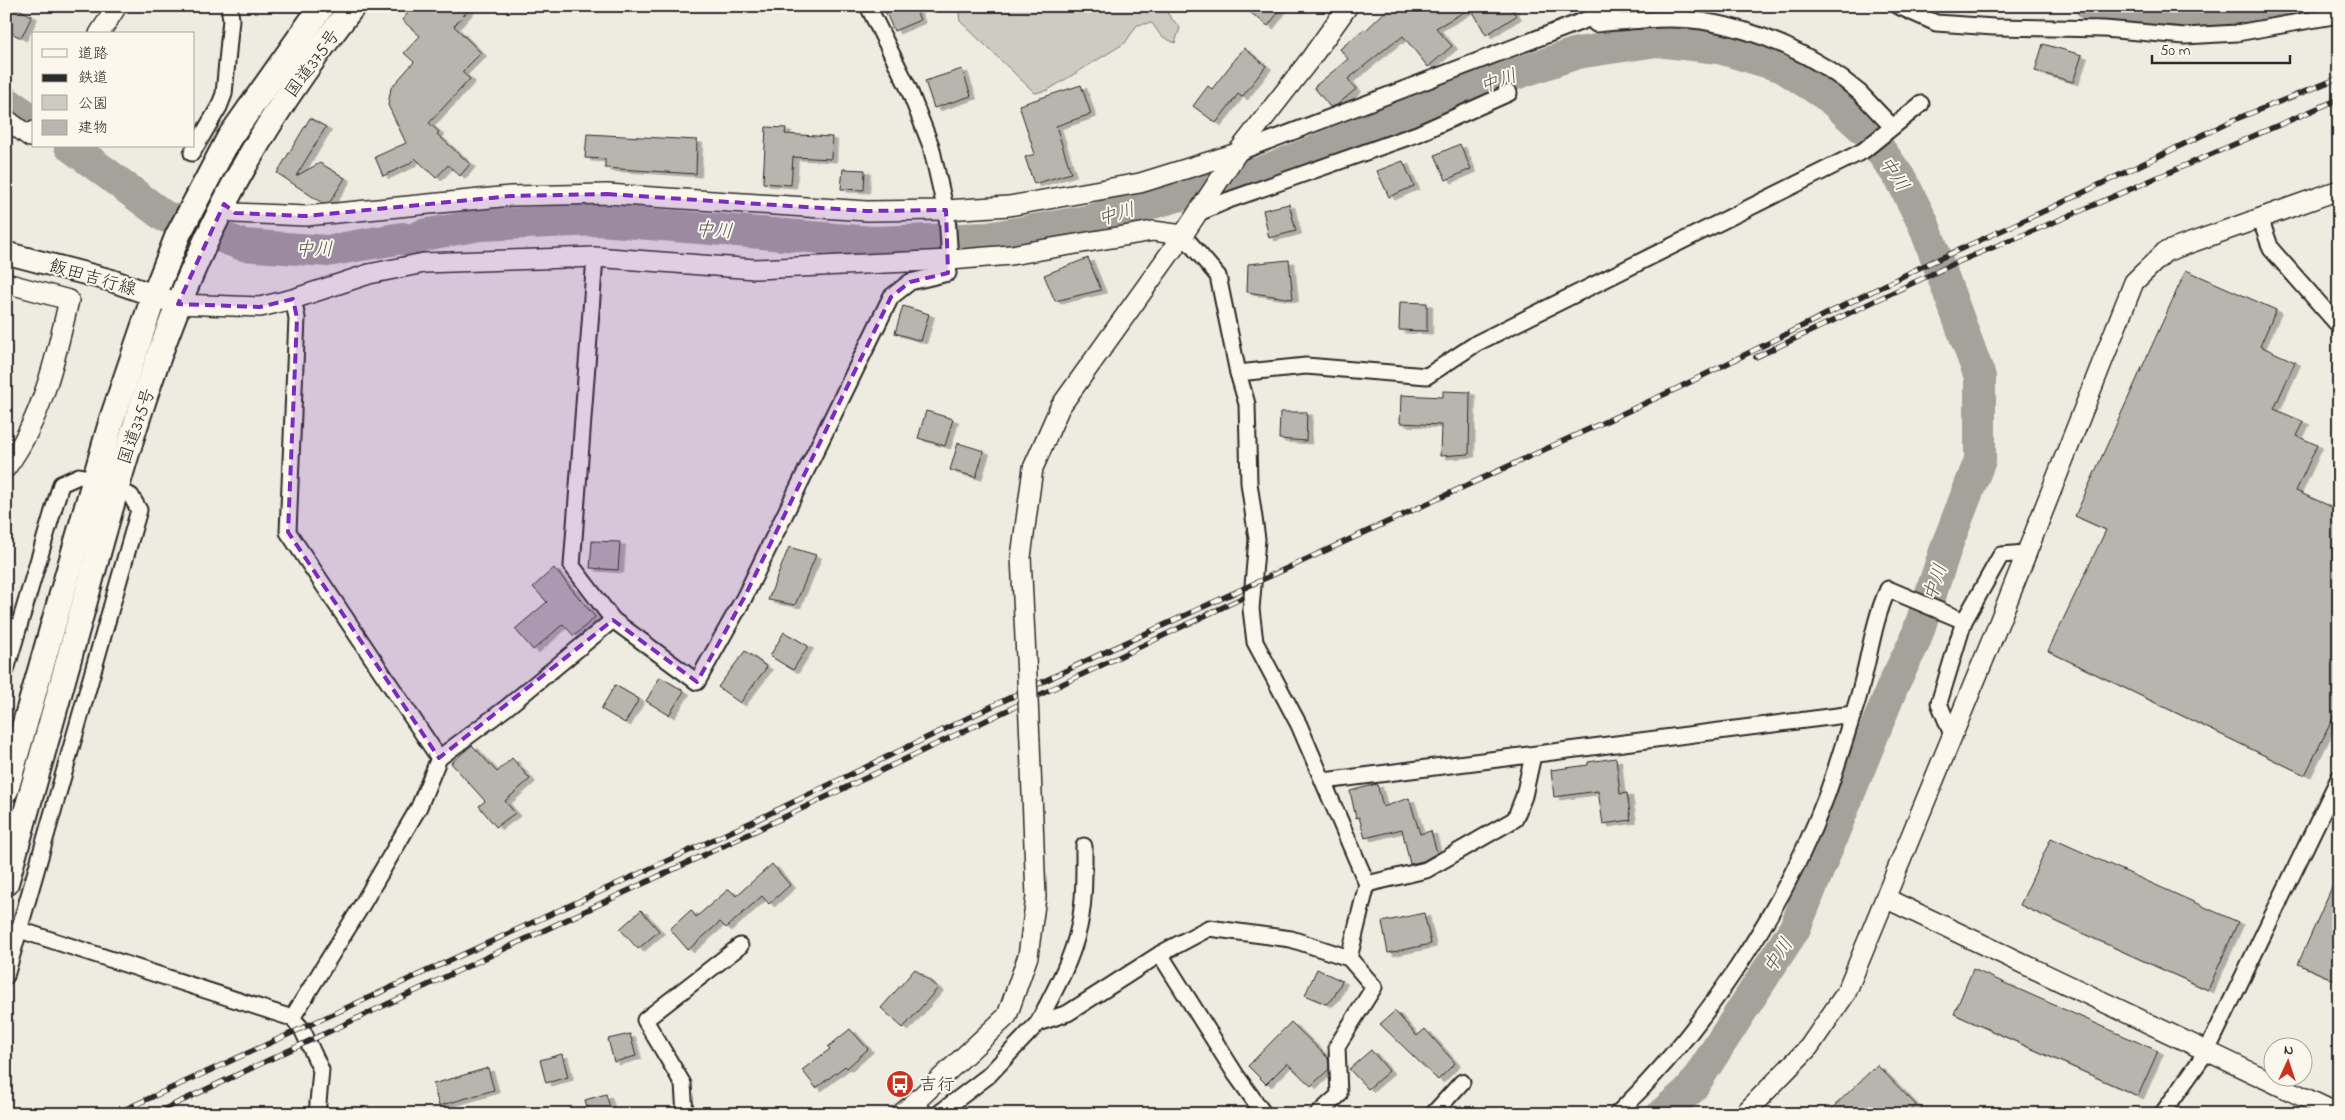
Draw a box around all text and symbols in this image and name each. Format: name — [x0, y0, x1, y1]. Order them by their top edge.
street label: 国道375号 — [280, 25, 347, 104]
legend — [32, 32, 195, 148]
scale bar — [2152, 32, 2290, 64]
text: 50 m — [2160, 40, 2191, 62]
text: 道路 — [78, 43, 108, 65]
water label: 中川 — [1476, 63, 1521, 101]
text: 鉄道 — [78, 67, 108, 89]
text: 公園 — [78, 93, 108, 115]
text: 建物 — [78, 117, 108, 139]
water label: 中川 — [1871, 151, 1915, 198]
water label: 中川 — [1095, 197, 1139, 234]
water label: 中川 — [694, 217, 734, 246]
water label: 中川 — [295, 237, 333, 264]
street label: 飯田吉行線 — [46, 254, 139, 304]
street label: 国道375号 — [113, 385, 163, 468]
water label: 中川 — [1918, 561, 1955, 605]
water label: 中川 — [1757, 933, 1801, 980]
north arrow — [2262, 1038, 2312, 1088]
text: N — [2283, 1040, 2294, 1061]
bus stop icon: 吉行 — [885, 1069, 915, 1099]
place label: 吉行 — [919, 1073, 955, 1099]

